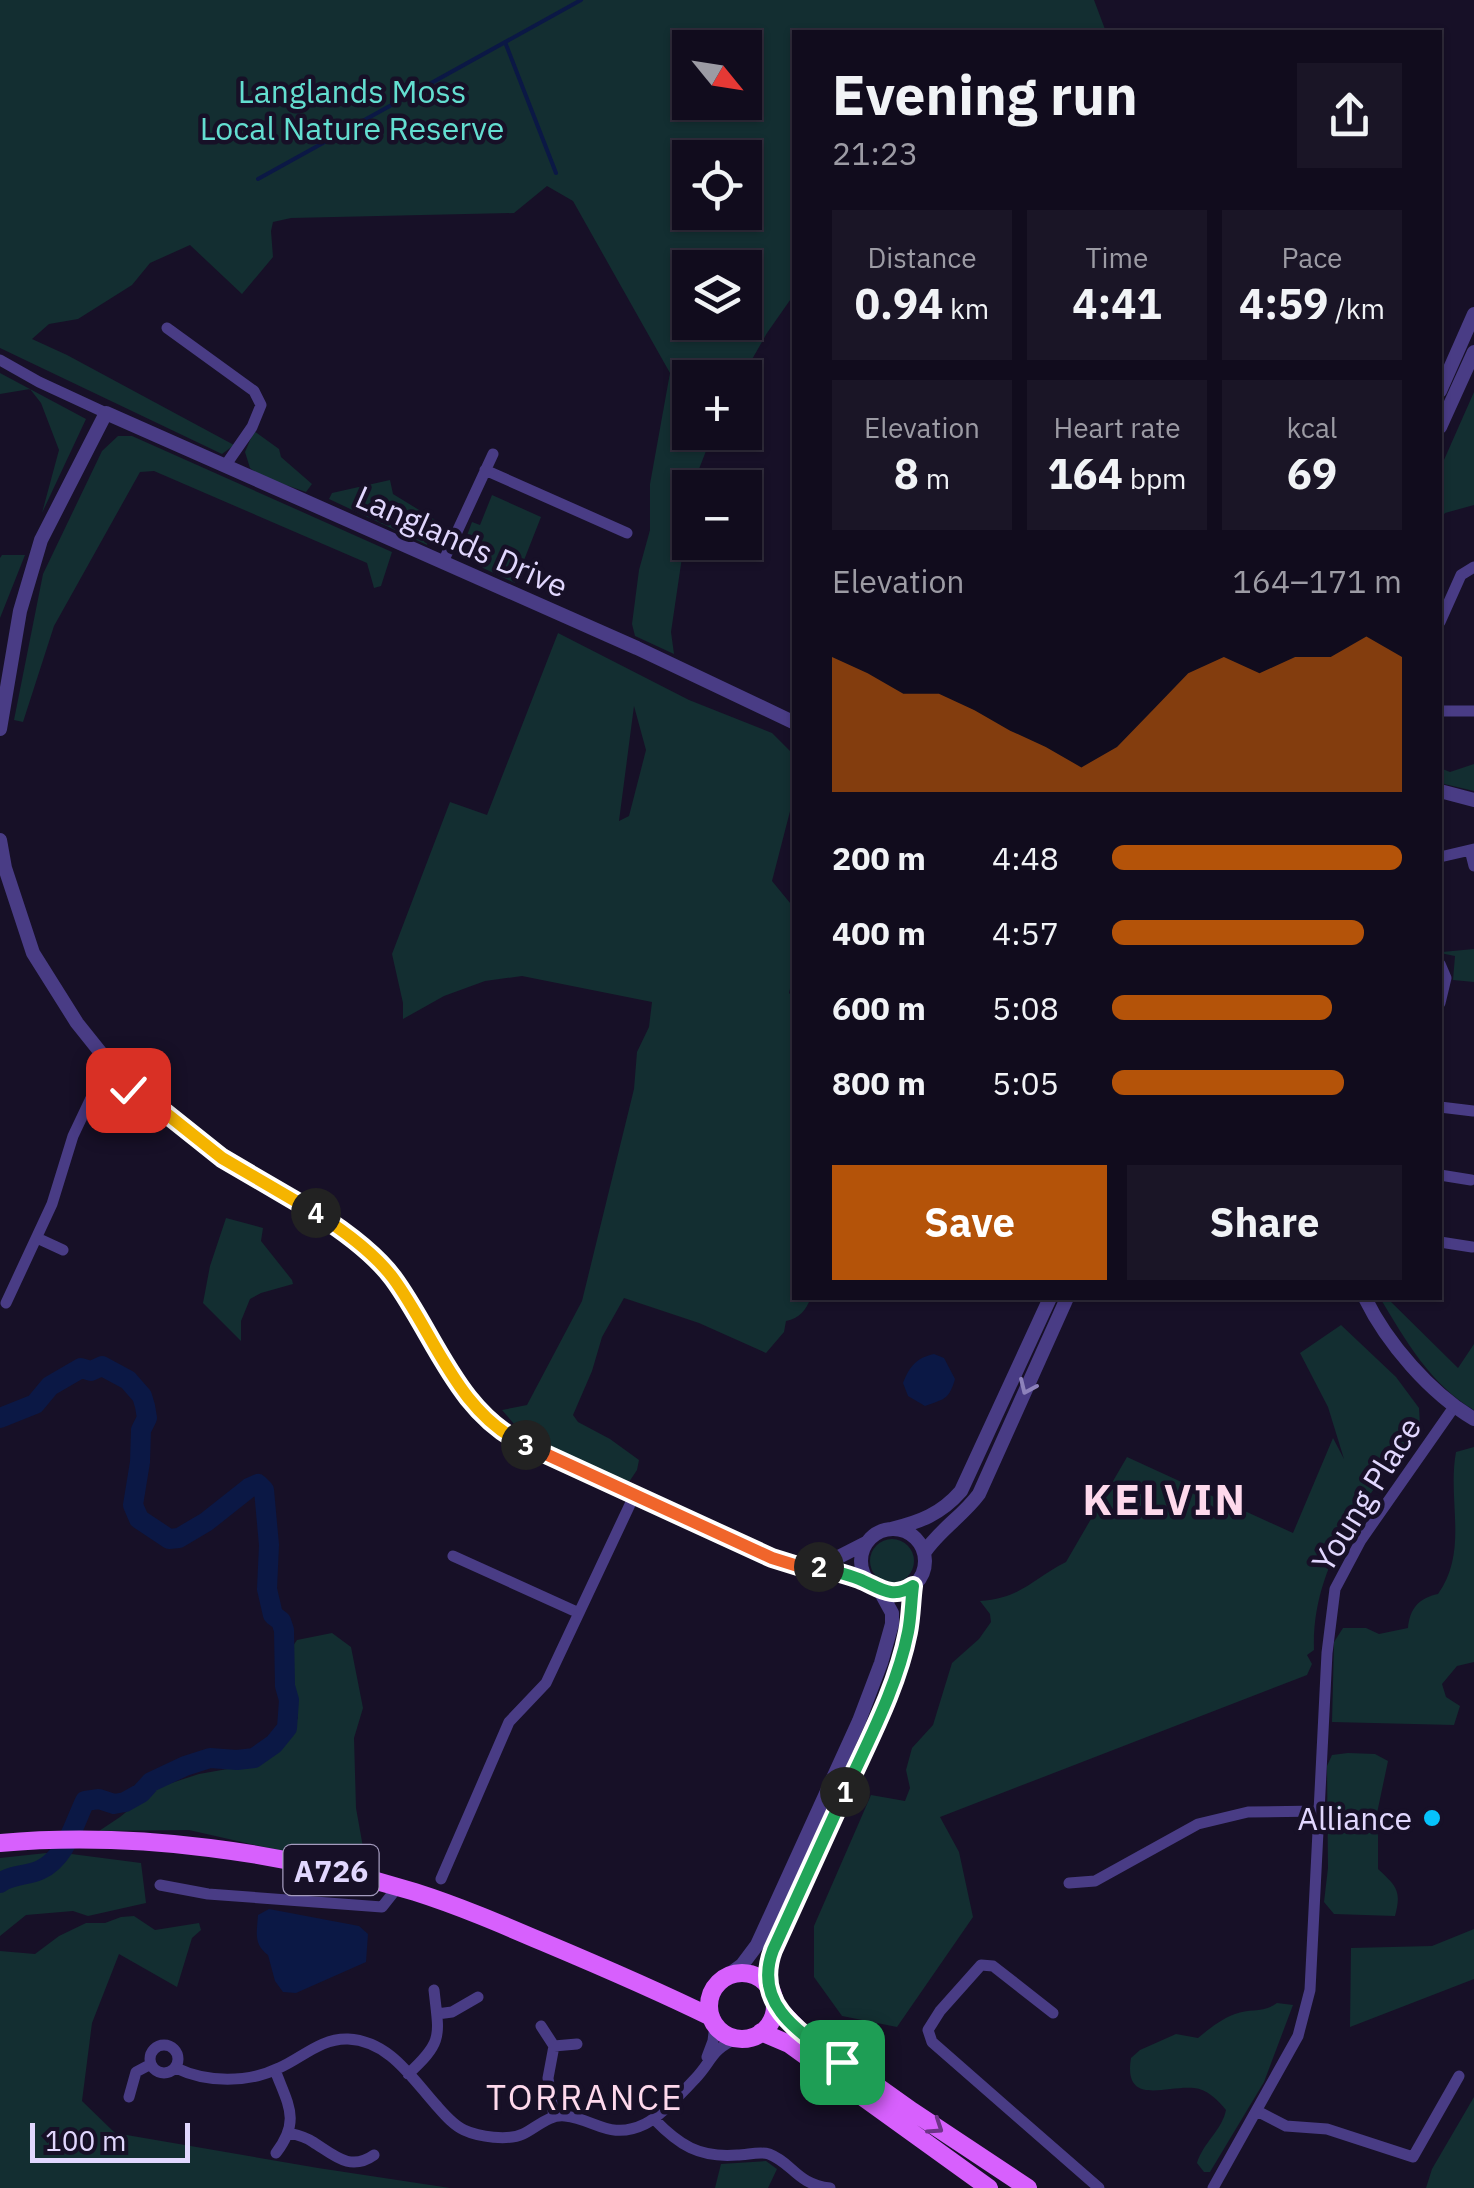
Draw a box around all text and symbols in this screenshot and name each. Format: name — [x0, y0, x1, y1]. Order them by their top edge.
north arrow — [672, 30, 762, 120]
map controls — [672, 30, 762, 560]
text: Evening run — [832, 59, 1138, 130]
button: share — [1297, 63, 1402, 168]
park label: Langlands Moss Local Nature Reserve — [200, 70, 504, 149]
text: 21:23 — [832, 132, 918, 174]
button: locate — [672, 140, 762, 230]
text: Distance — [867, 239, 977, 276]
text: Time — [1086, 239, 1148, 276]
text: Pace — [1282, 239, 1342, 276]
button: layers — [672, 250, 762, 340]
text: 0.94 — [855, 276, 943, 331]
text: 4:41 — [1072, 276, 1162, 331]
text: 4:59 — [1239, 276, 1328, 331]
text: km — [943, 290, 989, 327]
text: /km — [1328, 290, 1385, 327]
button: + — [672, 360, 762, 450]
text: Elevation — [864, 409, 980, 446]
text: Heart rate — [1053, 409, 1181, 446]
text: kcal — [1287, 409, 1337, 446]
text: 8 — [894, 446, 919, 501]
text: 164 — [1047, 446, 1123, 501]
text: 69 — [1287, 446, 1337, 501]
text: m — [919, 460, 950, 497]
text: bpm — [1123, 460, 1187, 497]
button: − — [672, 470, 762, 560]
street label: Langlands Drive — [349, 475, 575, 607]
text: Elevation — [832, 560, 965, 602]
text: 164–171 m — [1232, 560, 1402, 602]
text: 200 m — [832, 837, 926, 879]
text: 4:48 — [992, 837, 1059, 879]
text: 400 m — [832, 912, 926, 954]
text: 4:57 — [992, 912, 1059, 954]
text: 600 m — [832, 987, 926, 1029]
text: 5:08 — [992, 987, 1059, 1029]
pin — [86, 1048, 171, 1133]
text: 800 m — [832, 1062, 926, 1104]
text: 5:05 — [992, 1062, 1059, 1104]
icon: check — [101, 1063, 156, 1118]
button: Save — [832, 1165, 1107, 1280]
button: Share — [1127, 1165, 1402, 1280]
pin: 4 — [291, 1188, 341, 1238]
text: 4 — [308, 1194, 324, 1231]
one-way arrow — [1020, 1376, 1040, 1394]
street label: Young Place — [1302, 1409, 1430, 1579]
pin: 3 — [501, 1420, 551, 1470]
text: 3 — [518, 1426, 534, 1463]
district label: KELVIN — [1083, 1472, 1247, 1527]
pin: 2 — [794, 1542, 844, 1592]
text: 2 — [811, 1548, 827, 1585]
pin: 1 — [820, 1767, 870, 1817]
text: 1 — [837, 1773, 853, 1810]
place label: Alliance — [1298, 1797, 1412, 1839]
marker: Alliance — [1421, 1807, 1443, 1829]
road number: A726 — [284, 1845, 378, 1895]
pin — [800, 2020, 885, 2105]
icon: arrive — [815, 2035, 870, 2090]
district label: TORRANCE — [486, 2074, 684, 2120]
one-way arrow — [925, 2114, 943, 2133]
scale bar — [30, 2118, 190, 2162]
text: 100 m — [45, 2122, 126, 2159]

